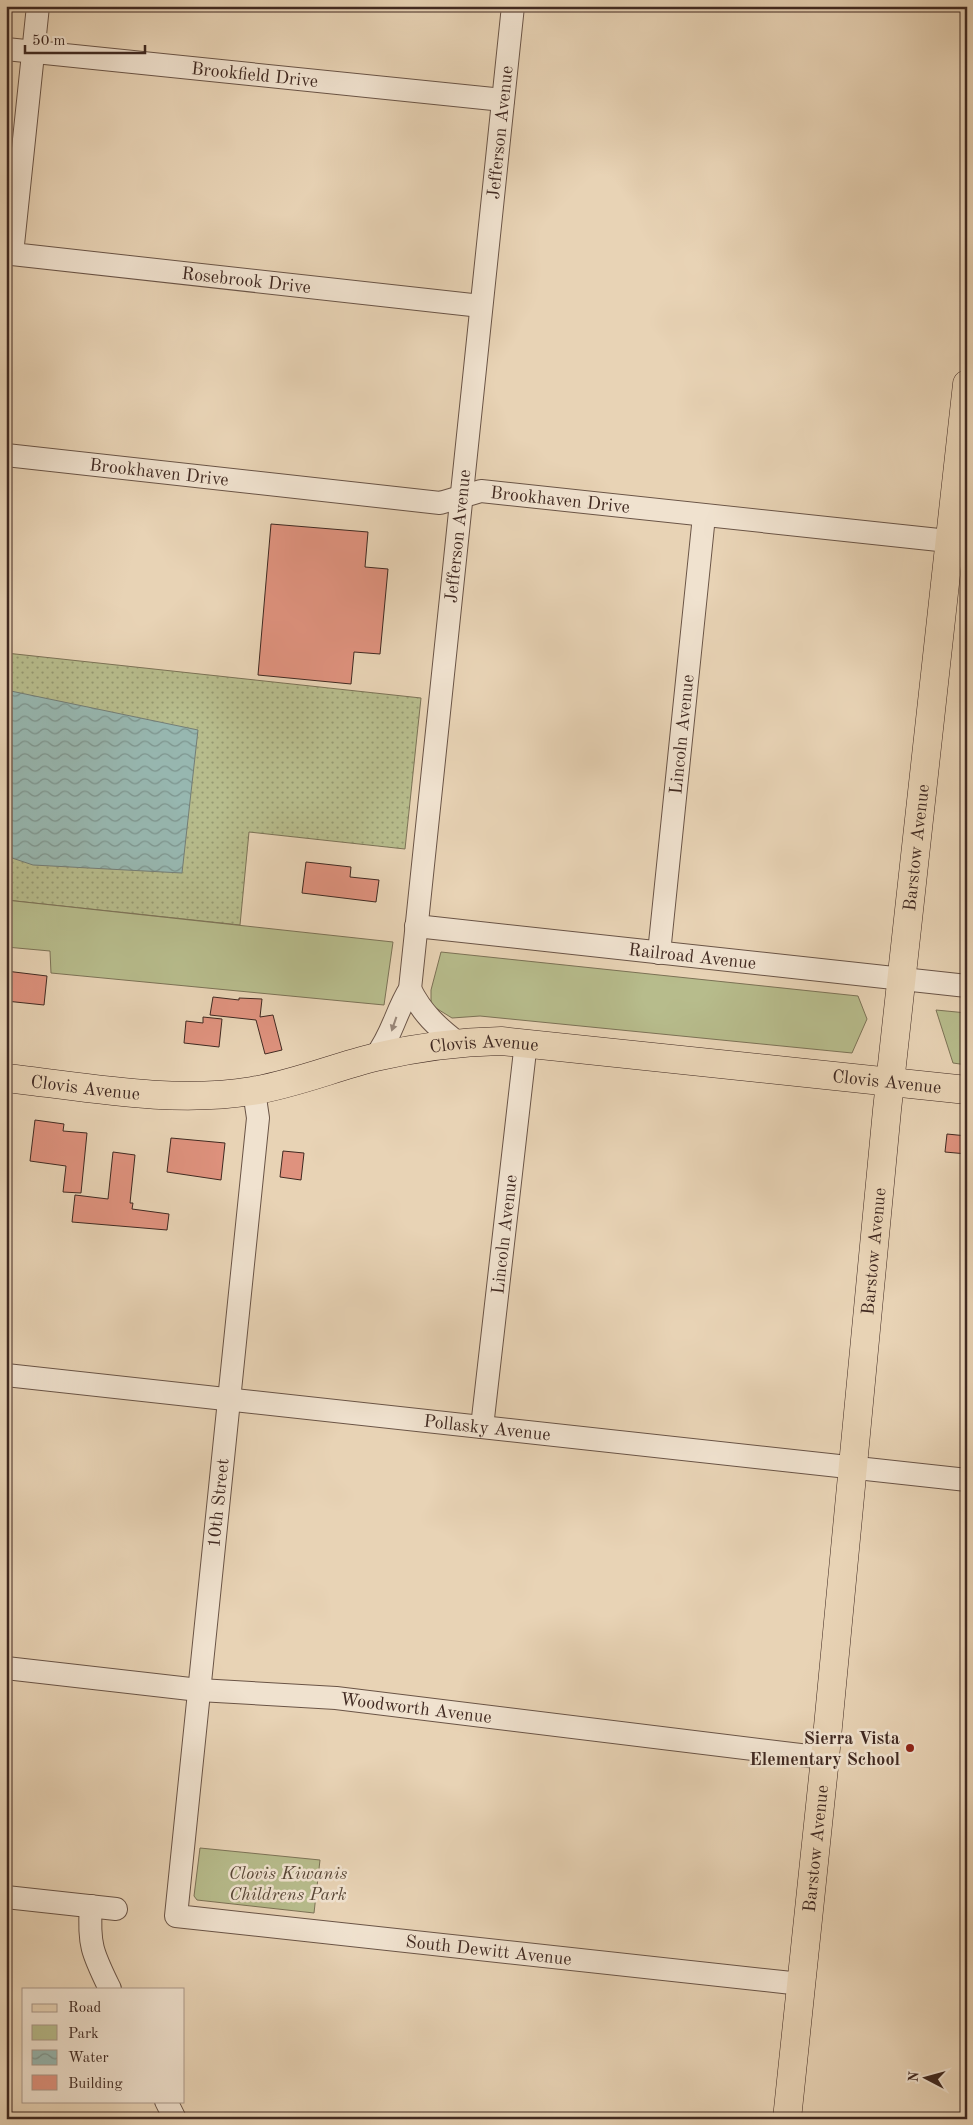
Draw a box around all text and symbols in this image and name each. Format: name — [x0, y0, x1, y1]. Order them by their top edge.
scale bar — [25, 22, 145, 54]
text: 50 m — [32, 34, 66, 49]
street label: Brookfield Drive — [190, 60, 319, 91]
street label: Jefferson Avenue — [485, 65, 517, 200]
street label: Rosebrook Drive — [180, 265, 312, 297]
street label: Brookhaven Drive — [88, 456, 230, 490]
street label: Jefferson Avenue — [442, 469, 474, 604]
street label: Brookhaven Drive — [489, 484, 631, 517]
street label: Lincoln Avenue — [667, 673, 698, 795]
street label: Barstow Avenue — [901, 783, 933, 912]
street label: Railroad Avenue — [627, 941, 757, 973]
one-way arrow — [390, 1016, 397, 1031]
street label: Clovis Avenue — [428, 1033, 539, 1057]
street label: Clovis Avenue — [831, 1068, 942, 1097]
street label: Clovis Avenue — [30, 1073, 141, 1104]
street label: Lincoln Avenue — [489, 1174, 521, 1295]
street label: Barstow Avenue — [859, 1187, 890, 1316]
street label: Pollasky Avenue — [422, 1413, 552, 1444]
street label: 10th Street — [205, 1458, 233, 1549]
street label: Woodworth Avenue — [339, 1691, 493, 1727]
place label: Sierra Vista Elementary School — [749, 1730, 900, 1769]
marker: Sierra Vista Elementary School — [904, 1742, 916, 1754]
street label: Barstow Avenue — [801, 1784, 832, 1913]
park label: Clovis Kiwanis Childrens Park — [229, 1865, 348, 1904]
street label: South Dewitt Avenue — [405, 1933, 573, 1969]
legend — [22, 1988, 185, 2102]
text: Road — [68, 2001, 102, 2016]
text: Park — [68, 2027, 99, 2042]
text: Water — [68, 2051, 109, 2066]
north arrow — [900, 2052, 950, 2102]
text: N — [907, 2070, 922, 2083]
text: Building — [68, 2077, 123, 2092]

